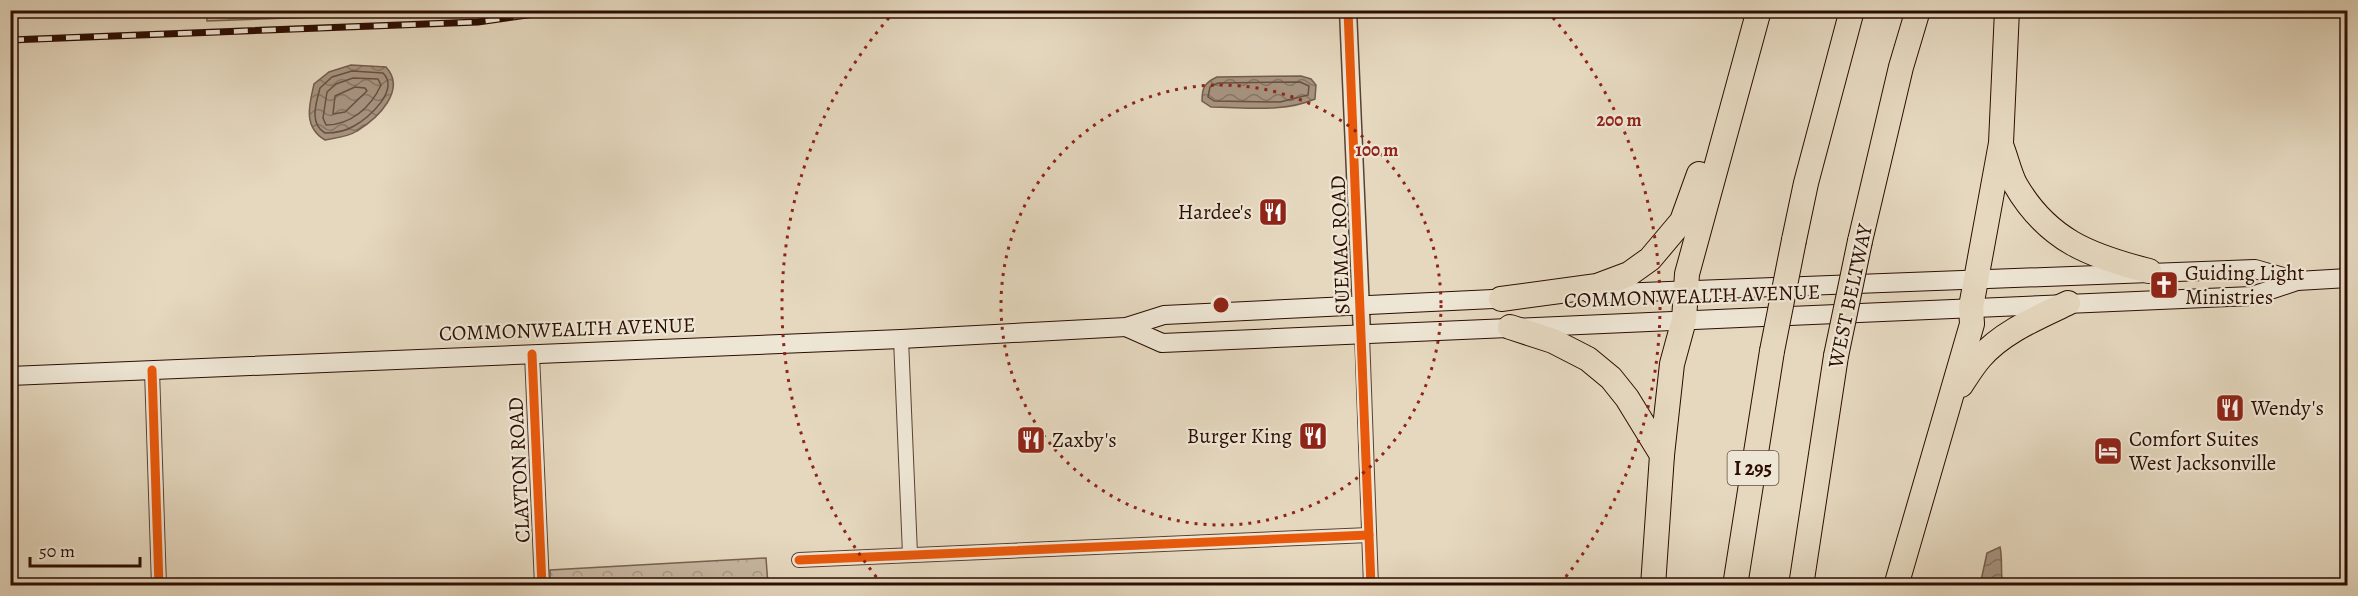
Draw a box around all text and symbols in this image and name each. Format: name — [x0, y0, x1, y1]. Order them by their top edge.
text: 200 m — [1596, 108, 1642, 132]
text: 100 m — [1356, 138, 1398, 162]
street label: SUEMAC ROAD — [1324, 175, 1356, 315]
restaurant icon: Hardee's — [1257, 196, 1289, 228]
place label: Hardee's — [1178, 198, 1252, 226]
street label: WEST BELTWAY — [1821, 221, 1879, 371]
place label: Guiding Light Ministries — [2185, 259, 2305, 311]
church icon: Guiding Light Ministries — [2148, 269, 2180, 301]
street label: COMMONWEALTH AVENUE — [1563, 278, 1821, 314]
centre of rings — [1211, 295, 1231, 315]
street label: COMMONWEALTH AVENUE — [438, 311, 696, 347]
restaurant icon: Wendy's — [2214, 392, 2246, 424]
place label: Wendy's — [2250, 394, 2324, 422]
street label: CLAYTON ROAD — [501, 396, 537, 544]
restaurant icon: Burger King — [1297, 420, 1329, 452]
place label: Burger King — [1187, 422, 1292, 450]
restaurant icon: Zaxby's — [1015, 424, 1047, 456]
place label: Comfort Suites West Jacksonville — [2128, 425, 2276, 477]
place label: Zaxby's — [1052, 426, 1117, 454]
hotel icon: Comfort Suites West Jacksonville — [2092, 435, 2124, 467]
road number: I 295 — [1728, 451, 1778, 485]
scale bar — [30, 530, 140, 568]
text: 50 m — [39, 539, 75, 563]

